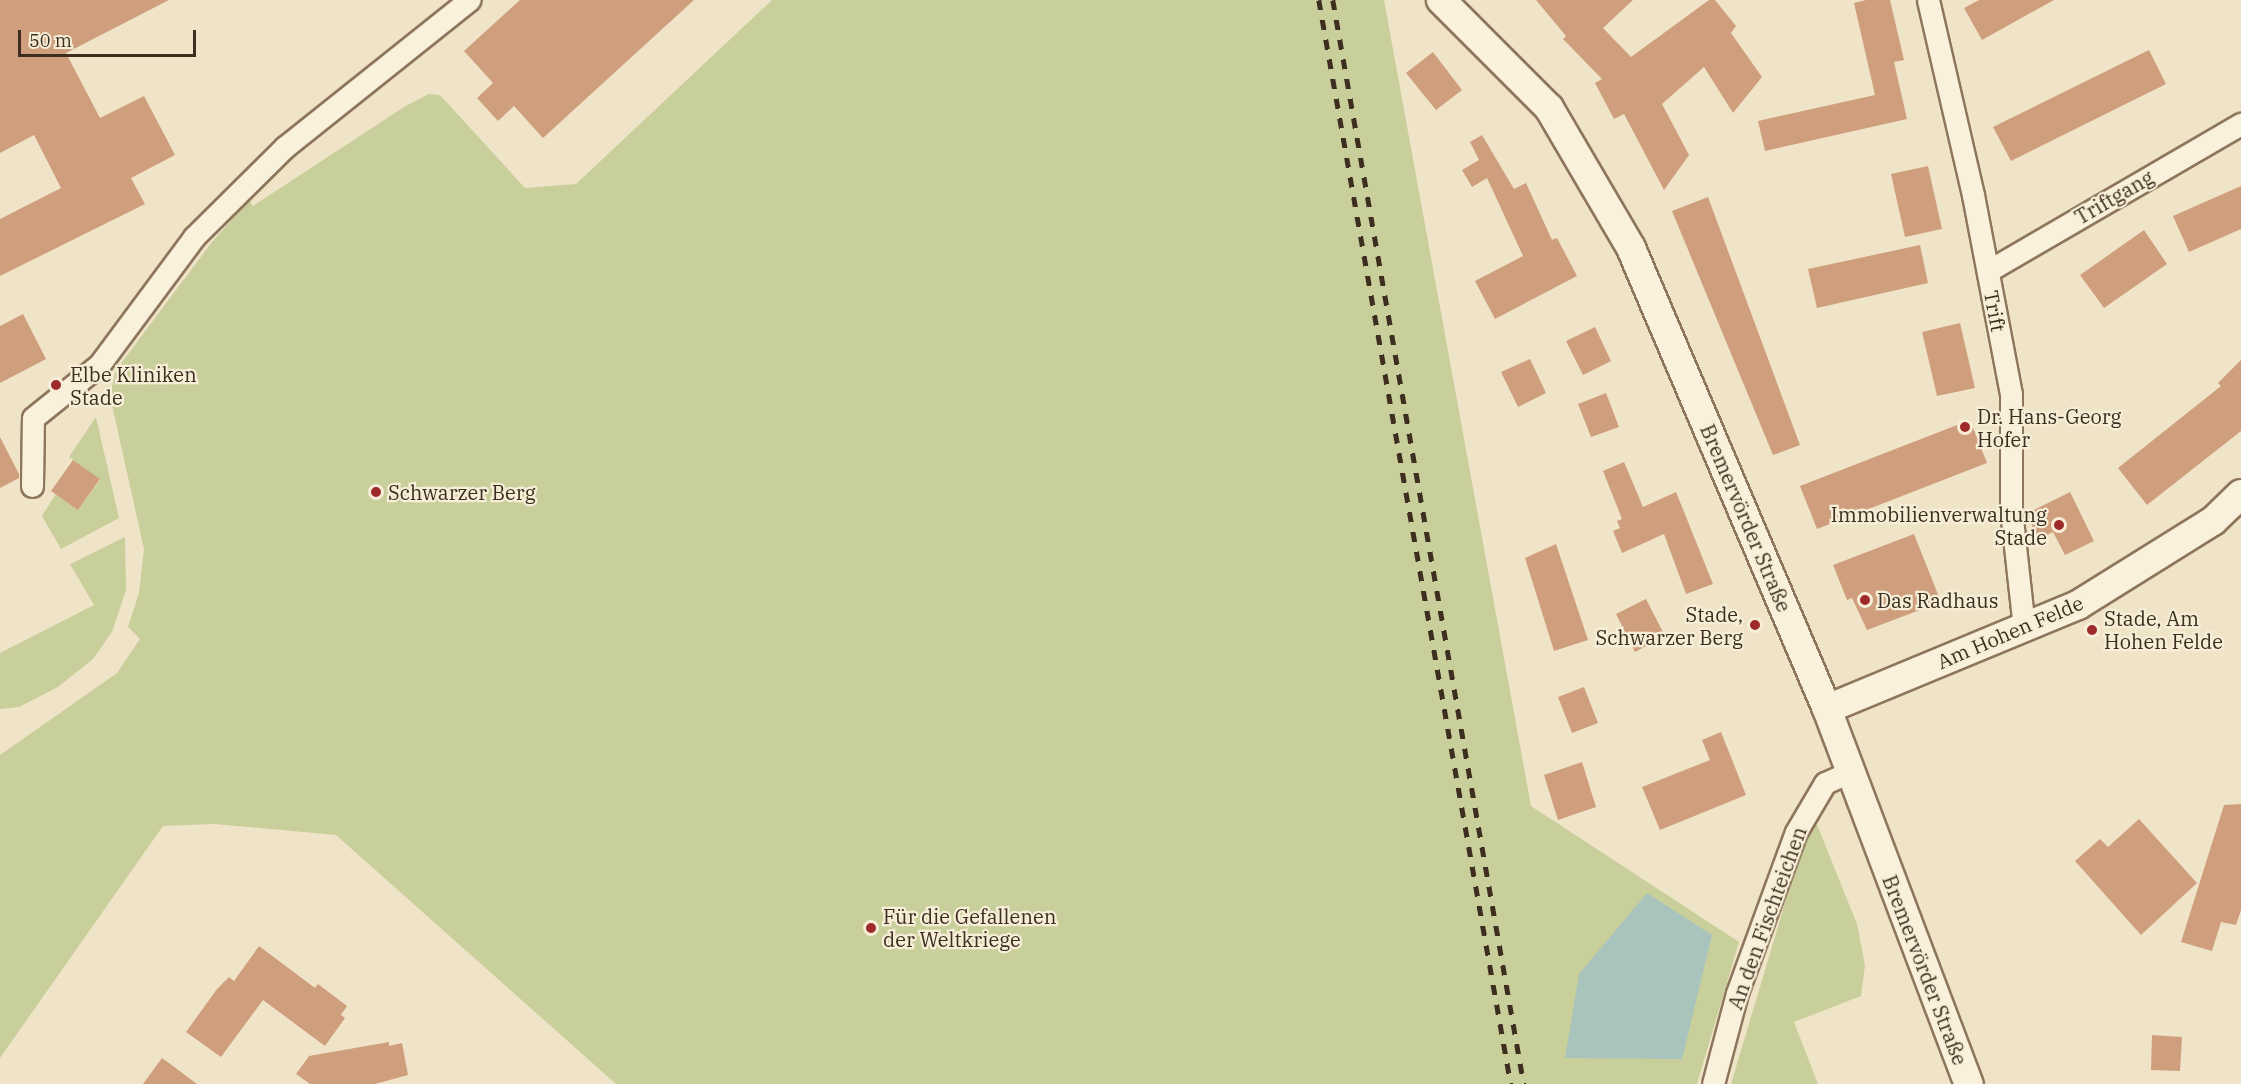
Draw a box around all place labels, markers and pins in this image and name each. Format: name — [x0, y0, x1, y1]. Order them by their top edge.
place label: Elbe Kliniken Stade — [70, 362, 197, 409]
marker: Elbe Kliniken Stade — [47, 376, 65, 394]
place label: Dr. Hans-Georg Hofer — [1977, 404, 2121, 451]
marker: Dr. Hans-Georg Hofer — [1958, 420, 1972, 434]
place label: Schwarzer Berg — [388, 480, 536, 504]
marker: Schwarzer Berg — [369, 485, 383, 499]
place label: Immobilienverwaltung Stade — [1831, 502, 2047, 549]
marker: Immobilienverwaltung Stade — [2052, 518, 2066, 532]
place label: Das Radhaus — [1877, 588, 1998, 612]
marker: Das Radhaus — [1858, 593, 1872, 607]
place label: Stade, Schwarzer Berg — [1595, 602, 1743, 649]
place label: Stade, Am Hohen Felde — [2104, 606, 2223, 653]
marker: Stade, Schwarzer Berg — [1748, 618, 1762, 632]
marker: Stade, Am Hohen Felde — [2085, 623, 2099, 637]
place label: Für die Gefallenen der Weltkriege — [883, 904, 1057, 951]
marker: Für die Gefallenen der Weltkriege — [864, 921, 878, 935]

